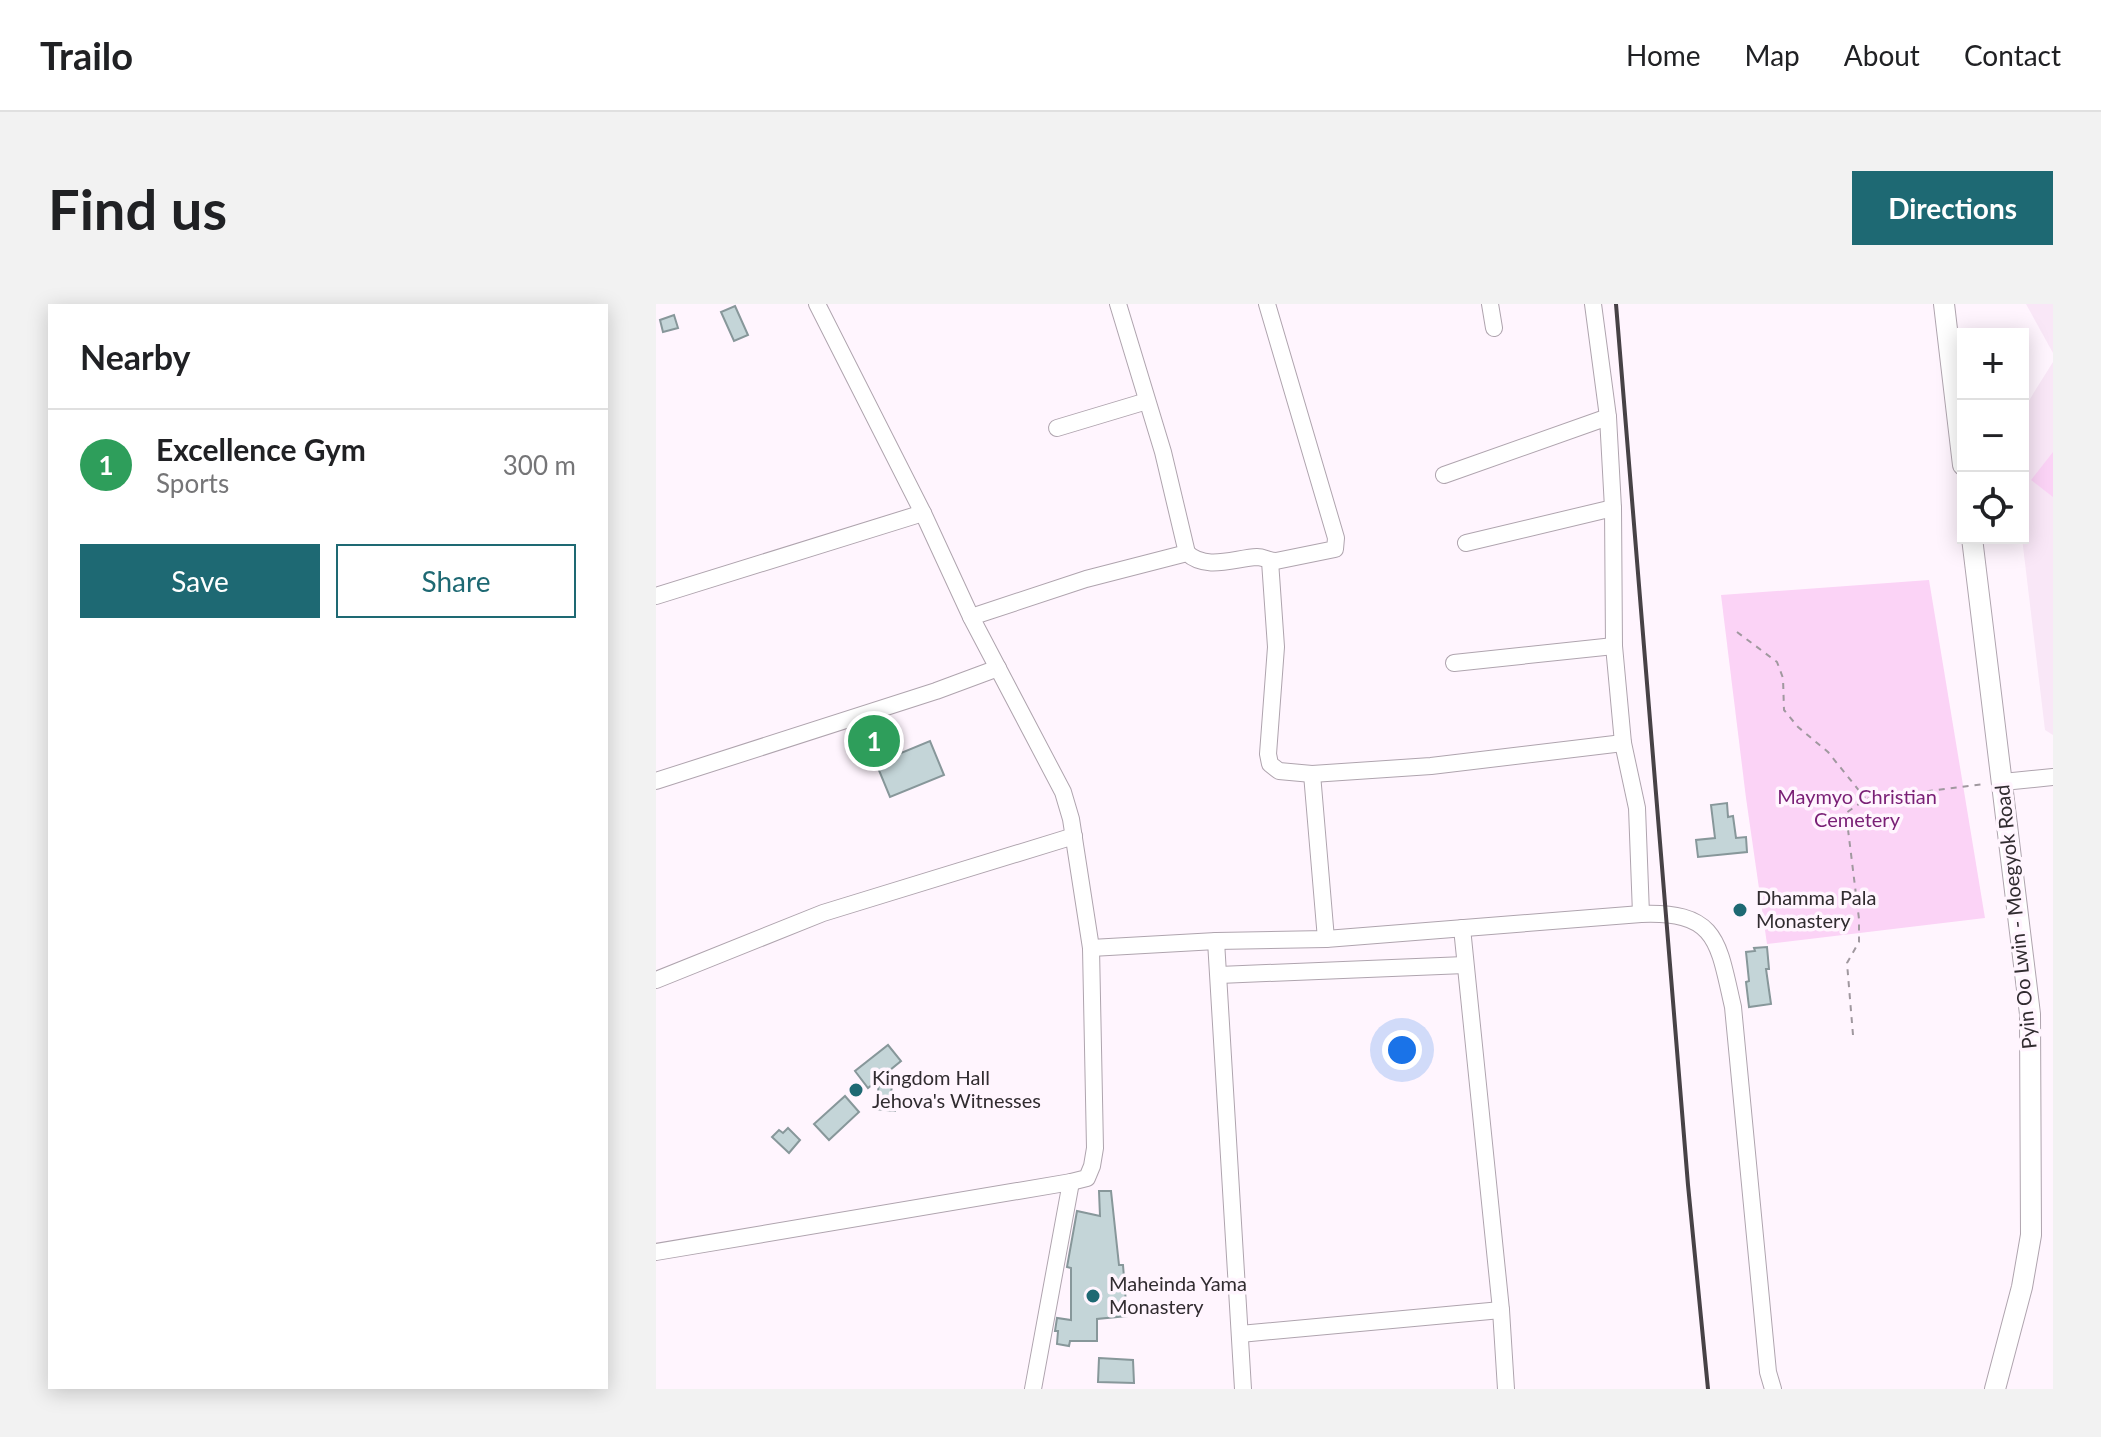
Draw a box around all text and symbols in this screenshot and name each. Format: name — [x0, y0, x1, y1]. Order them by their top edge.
text: Trailo — [40, 32, 133, 78]
text: Home — [1626, 38, 1701, 72]
text: Map — [1745, 38, 1800, 72]
text: About — [1844, 38, 1920, 72]
text: Contact — [1964, 38, 2061, 72]
button: Directions — [1852, 171, 2053, 245]
text: Find us — [48, 175, 227, 242]
map controls — [1957, 328, 2029, 544]
button: + — [1957, 328, 2029, 400]
text: Nearby — [80, 336, 191, 377]
button: − — [1957, 400, 2029, 472]
text: Excellence Gym — [156, 431, 366, 467]
text: 1 — [98, 449, 114, 481]
text: 300 m — [503, 449, 576, 481]
text: Sports — [156, 467, 229, 499]
button: locate — [1957, 472, 2029, 544]
button: Save — [80, 544, 320, 618]
button: Share — [336, 544, 576, 618]
pin: 1 — [848, 711, 900, 771]
park label: Maymyo Christian Cemetery — [1777, 784, 1937, 831]
street label: Pyin Oo Lwin - Moegyok Road — [1989, 784, 2041, 1050]
place label: Dhamma Pala Monastery — [1756, 885, 1876, 932]
marker: Dhamma Pala Monastery — [1731, 901, 1749, 919]
your location — [1382, 1030, 1422, 1070]
place label: Kingdom Hall Jehova's Witnesses — [872, 1065, 1041, 1112]
marker: Kingdom Hall Jehova's Witnesses — [847, 1081, 865, 1099]
place label: Maheinda Yama Monastery — [1109, 1271, 1247, 1318]
marker: Maheinda Yama Monastery — [1084, 1287, 1102, 1305]

